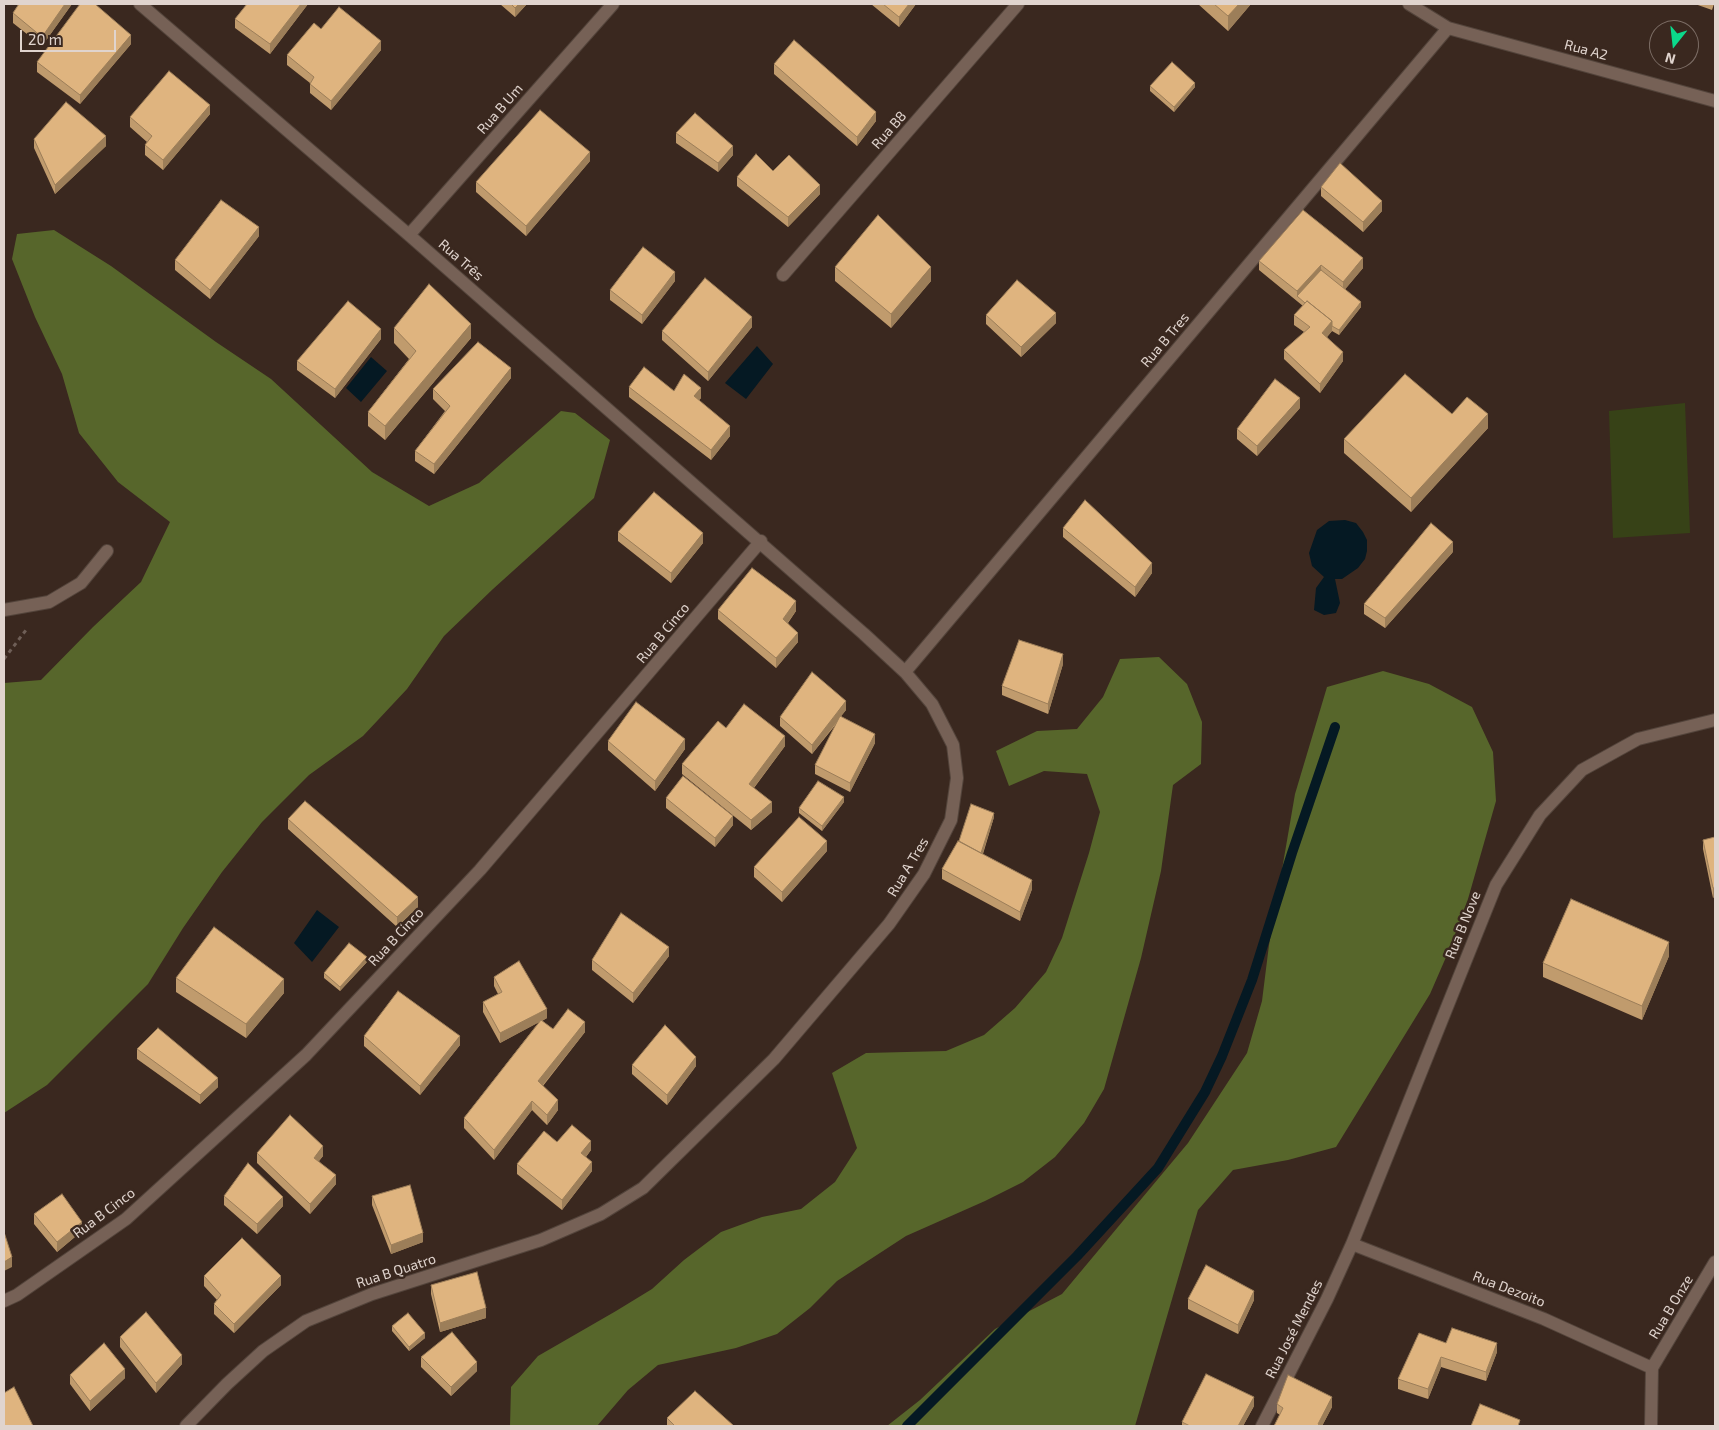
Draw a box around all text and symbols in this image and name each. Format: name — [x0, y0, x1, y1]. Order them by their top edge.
scale bar — [22, 20, 119, 52]
north arrow — [1649, 20, 1699, 70]
text: 20 m — [28, 30, 62, 48]
street label: Rua A2 — [1563, 36, 1609, 64]
text: N — [1663, 49, 1677, 69]
street label: Rua B Um — [474, 81, 526, 137]
street label: Rua B8 — [868, 108, 910, 152]
street label: Rua Três — [435, 236, 487, 284]
street label: Rua B Tres — [1137, 309, 1193, 371]
street label: Rua B Cinco — [633, 599, 693, 667]
street label: Rua A Tres — [884, 834, 932, 900]
street label: Rua B Nove — [1442, 889, 1484, 961]
street label: Rua B Cinco — [365, 904, 427, 970]
street label: Rua B Cinco — [70, 1184, 138, 1242]
street label: Rua B Quatro — [354, 1250, 438, 1292]
street label: Rua Dezoito — [1470, 1268, 1548, 1310]
street label: Rua B Onze — [1645, 1272, 1697, 1342]
street label: Rua José Mendes — [1262, 1277, 1326, 1381]

